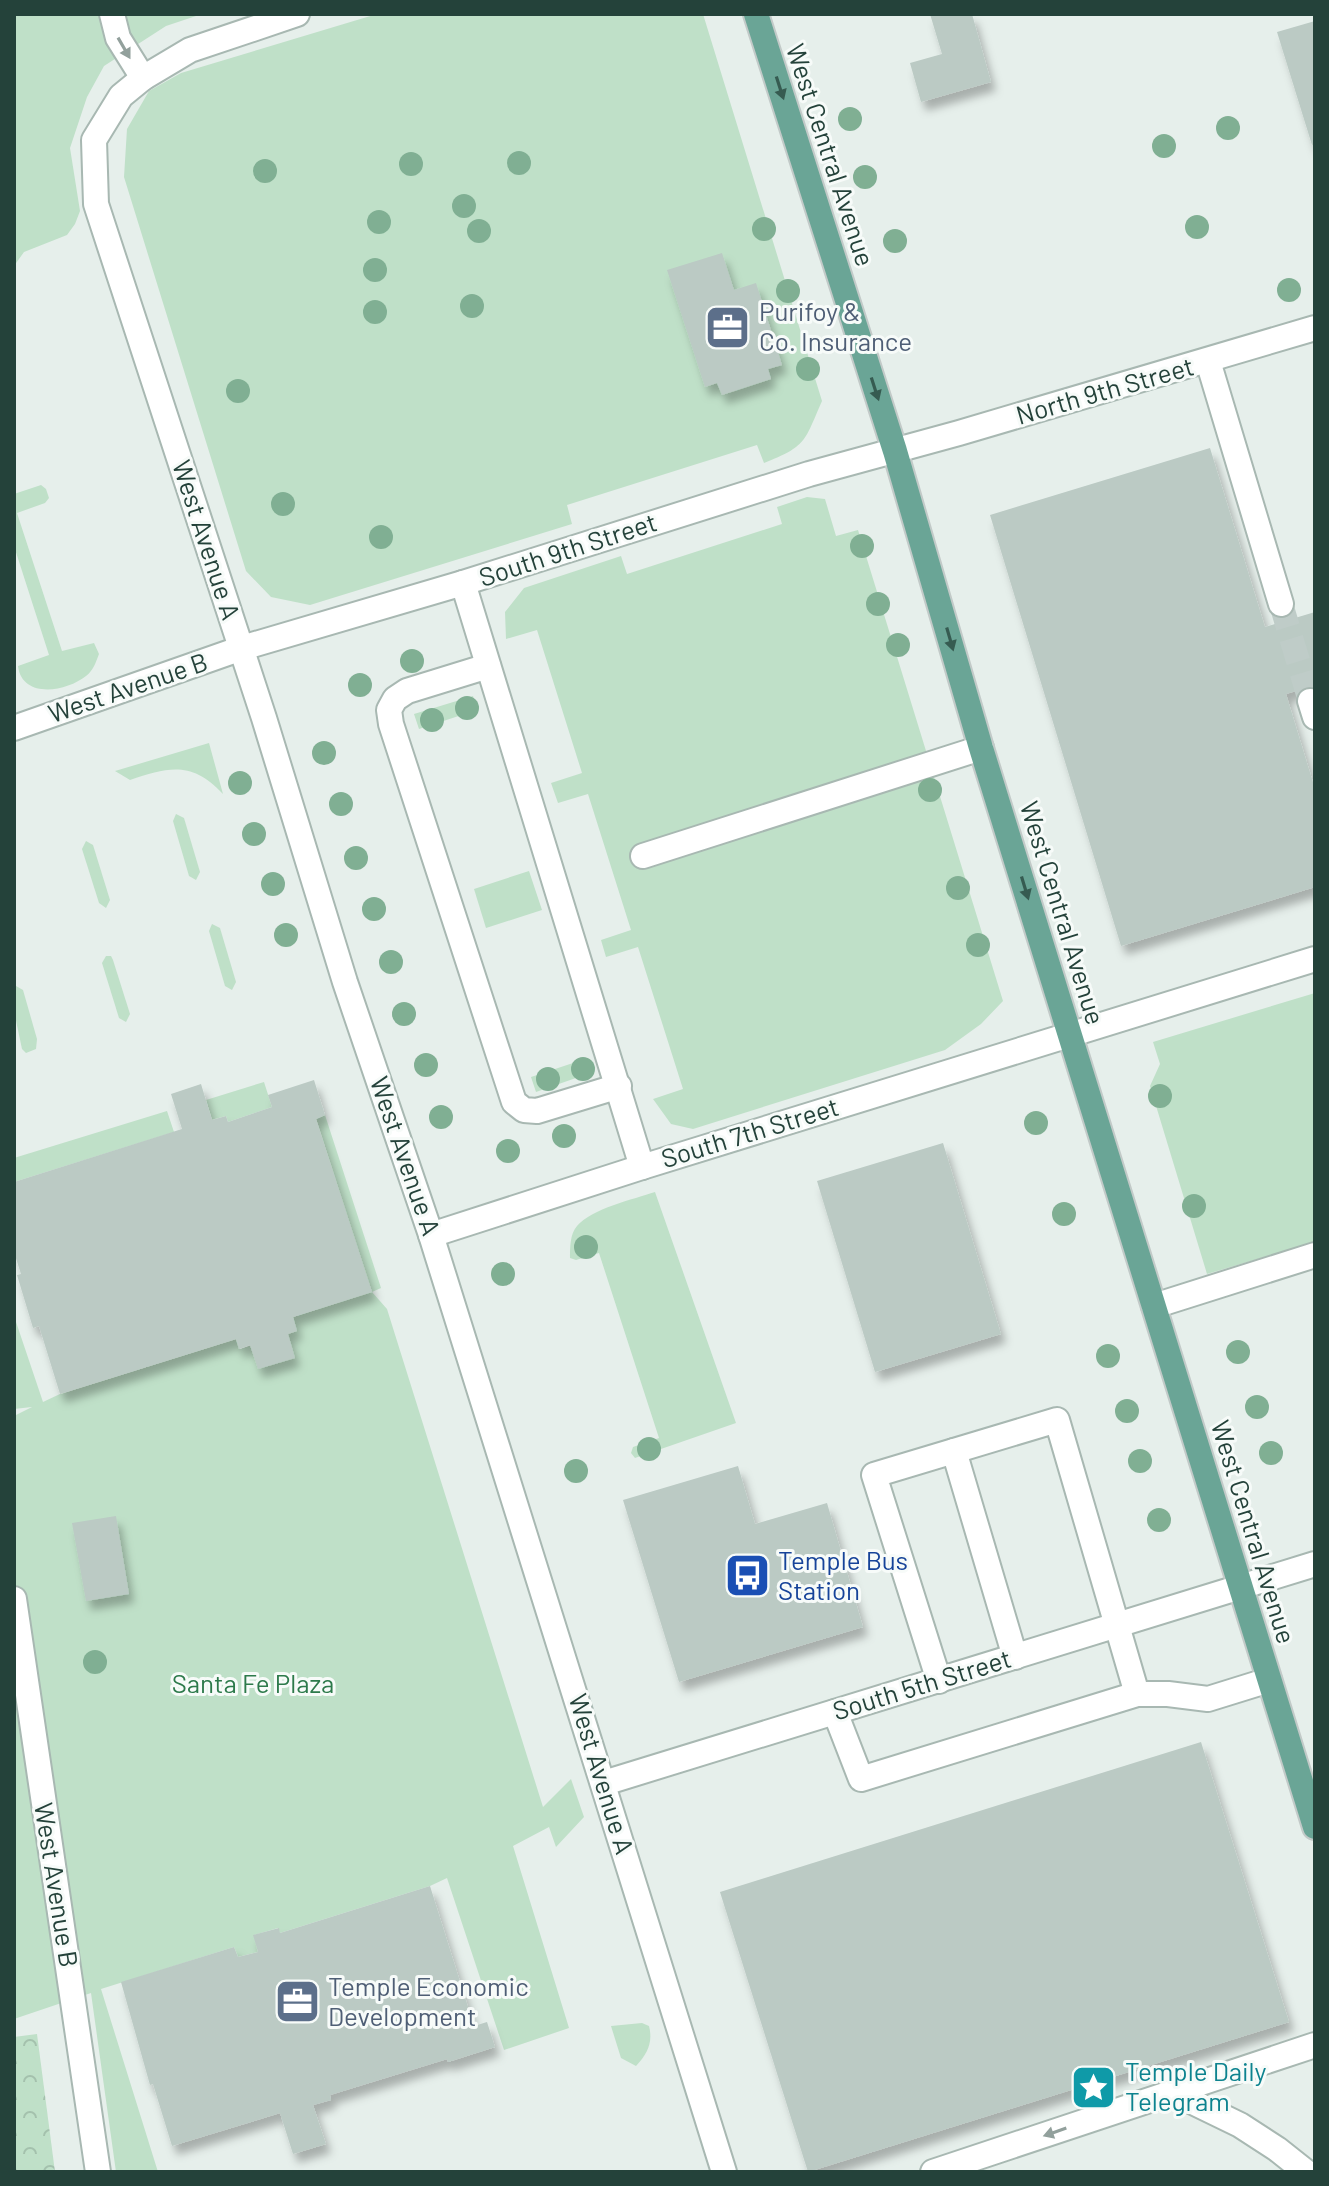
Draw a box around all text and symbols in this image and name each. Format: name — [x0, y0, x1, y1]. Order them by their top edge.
one-way arrow — [117, 36, 131, 59]
street label: West Central Avenue — [781, 39, 882, 270]
one-way arrow — [774, 77, 786, 101]
place label: Purifoy & Co. Insurance — [759, 295, 912, 356]
office icon: Purifoy & Co. Insurance — [704, 303, 752, 351]
street label: North 9th Street — [1012, 349, 1197, 430]
one-way arrow — [870, 378, 882, 402]
street label: West Avenue A — [167, 456, 248, 623]
street label: South 9th Street — [475, 505, 660, 592]
one-way arrow — [944, 626, 956, 651]
street label: West Avenue B — [44, 645, 211, 728]
street label: West Central Avenue — [1015, 797, 1112, 1028]
one-way arrow — [1019, 876, 1031, 900]
street label: West Avenue A — [365, 1072, 448, 1239]
street label: South 7th Street — [657, 1090, 842, 1173]
street label: West Central Avenue — [1206, 1416, 1303, 1647]
place label: Temple Bus Station — [778, 1544, 908, 1605]
bus stop icon: Temple Bus Station — [723, 1552, 771, 1600]
street label: South 5th Street — [829, 1642, 1015, 1725]
park label: Santa Fe Plaza — [172, 1667, 334, 1698]
street label: West Avenue A — [563, 1690, 642, 1857]
street label: West Avenue B — [29, 1800, 86, 1969]
place label: Temple Economic Development — [328, 1970, 529, 2031]
office icon: Temple Economic Development — [273, 1978, 321, 2026]
place label: Temple Daily Telegram — [1125, 2055, 1267, 2116]
place icon: Temple Daily Telegram — [1070, 2063, 1118, 2111]
one-way arrow — [1043, 2126, 1067, 2138]

